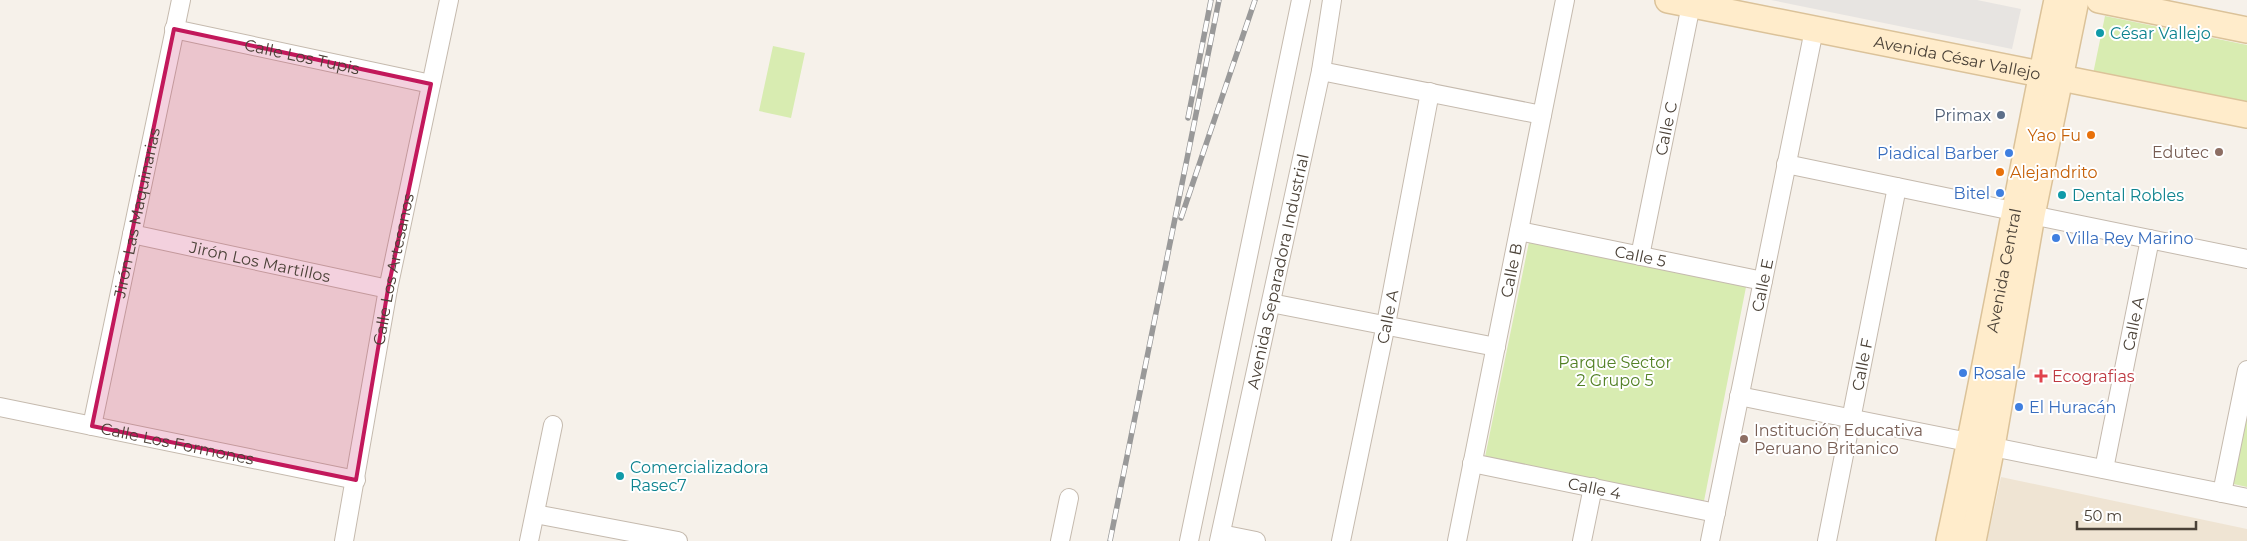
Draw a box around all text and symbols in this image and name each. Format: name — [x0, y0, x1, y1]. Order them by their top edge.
place label: César Vallejo — [2110, 24, 2211, 43]
marker: César Vallejo — [2094, 27, 2106, 39]
street label: Avenida César Vallejo — [1872, 32, 2042, 84]
street label: Calle Los Tupis — [243, 35, 362, 79]
street label: Calle C — [1652, 100, 1681, 157]
place label: Primax — [1934, 106, 1991, 125]
marker: Primax — [1995, 109, 2007, 121]
street label: Jirón Las Maquinarias — [110, 126, 164, 300]
place label: Yao Fu — [2028, 126, 2081, 145]
marker: Yao Fu — [2085, 129, 2097, 141]
place label: Edutec — [2152, 143, 2209, 162]
place label: Piadical Barber — [1877, 144, 1999, 163]
marker: Edutec — [2213, 146, 2225, 158]
marker: Piadical Barber — [2003, 147, 2015, 159]
street label: Avenida Separadora Industrial — [1243, 152, 1313, 391]
place label: Alejandrito — [2010, 163, 2098, 182]
marker: Alejandrito — [1994, 166, 2006, 178]
place label: Bitel — [1954, 184, 1990, 203]
place label: Dental Robles — [2072, 186, 2184, 205]
marker: Bitel — [1994, 187, 2006, 199]
marker: Dental Robles — [2056, 189, 2068, 201]
street label: Calle Los Artesanos — [369, 192, 418, 347]
street label: Avenida Central — [1983, 207, 2025, 334]
place label: Villa Rey Marino — [2066, 229, 2194, 248]
marker: Villa Rey Marino — [2050, 232, 2062, 244]
street label: Jirón Los Martillos — [187, 237, 332, 286]
street label: Calle B — [1497, 241, 1526, 299]
street label: Calle 5 — [1613, 242, 1668, 271]
street label: Calle E — [1748, 257, 1777, 314]
street label: Calle A — [1373, 288, 1402, 346]
street label: Calle A — [2119, 295, 2148, 353]
street label: Calle F — [1848, 337, 1877, 393]
park label: Parque Sector 2 Grupo 5 — [1558, 353, 1672, 390]
place label: Rosale — [1973, 364, 2026, 383]
marker: Rosale — [1957, 367, 1969, 379]
place label: Ecografias — [2052, 367, 2135, 386]
marker: Ecografias — [2034, 369, 2048, 383]
place label: El Huracán — [2029, 398, 2116, 417]
marker: El Huracán — [2013, 401, 2025, 413]
street label: Calle Los Formones — [99, 419, 256, 469]
place label: Institución Educativa Peruano Britanico — [1754, 421, 1923, 458]
marker: Institución Educativa Peruano Britanico — [1738, 433, 1750, 445]
place label: Comercializadora Rasec7 — [630, 458, 769, 495]
marker: Comercializadora Rasec7 — [614, 470, 626, 482]
street label: Calle 4 — [1566, 474, 1623, 503]
scale bar — [2077, 498, 2196, 530]
text: 50 m — [2084, 506, 2122, 525]

